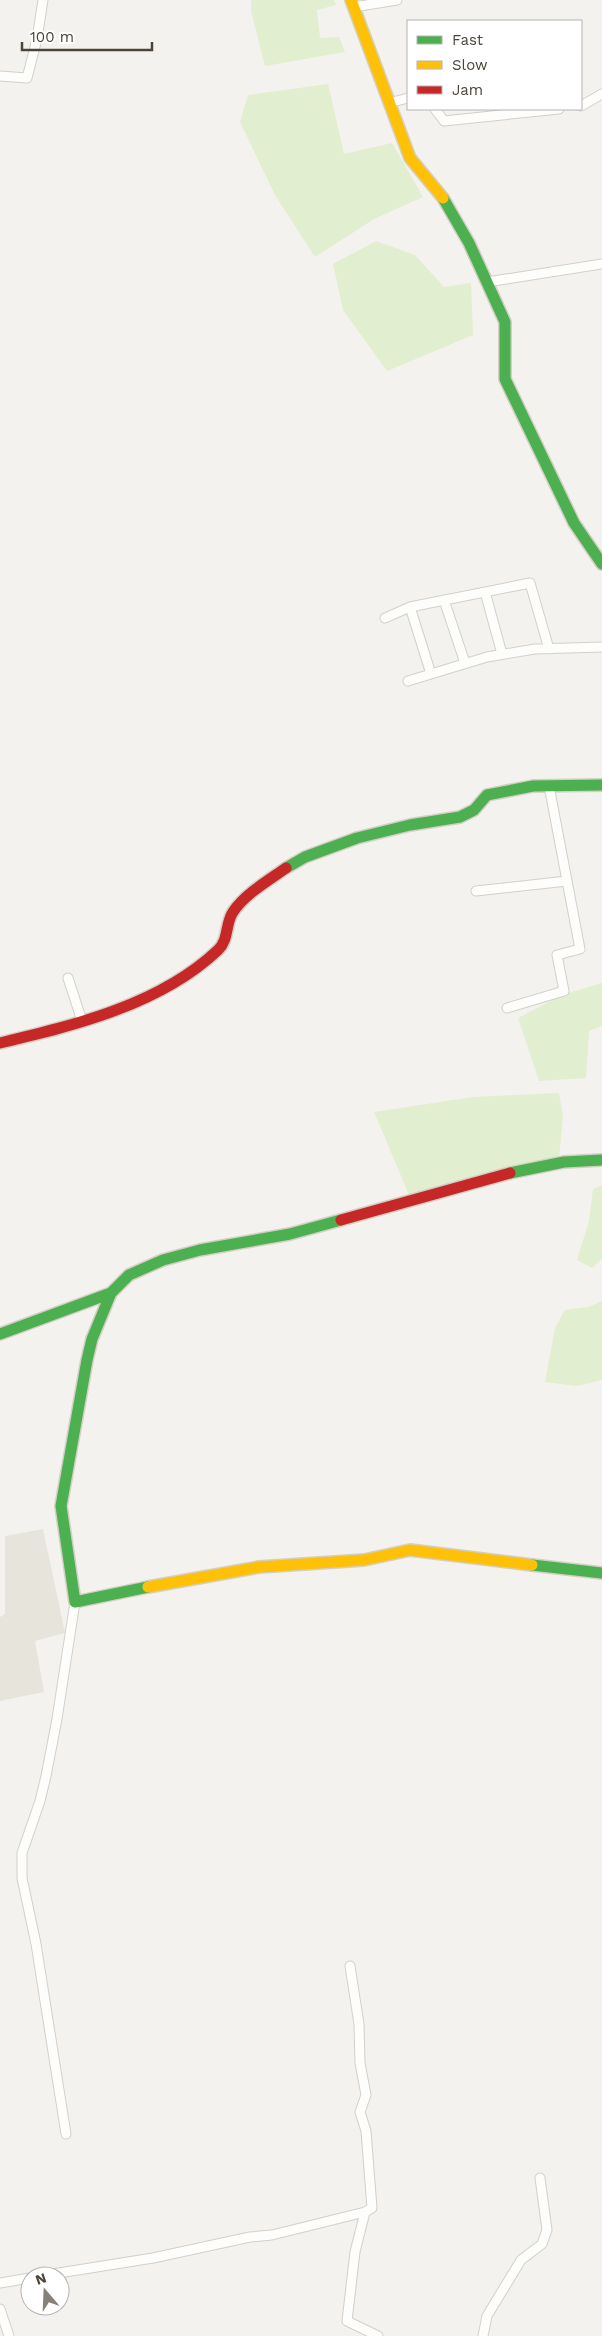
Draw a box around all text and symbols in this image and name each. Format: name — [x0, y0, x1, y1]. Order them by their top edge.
scale bar — [22, 20, 152, 52]
legend — [407, 20, 582, 110]
text: 100 m — [30, 28, 74, 46]
text: Fast — [452, 31, 484, 49]
text: Slow — [452, 56, 488, 74]
text: Jam — [452, 81, 483, 99]
north arrow — [20, 2266, 70, 2316]
text: N — [33, 2269, 48, 2288]

